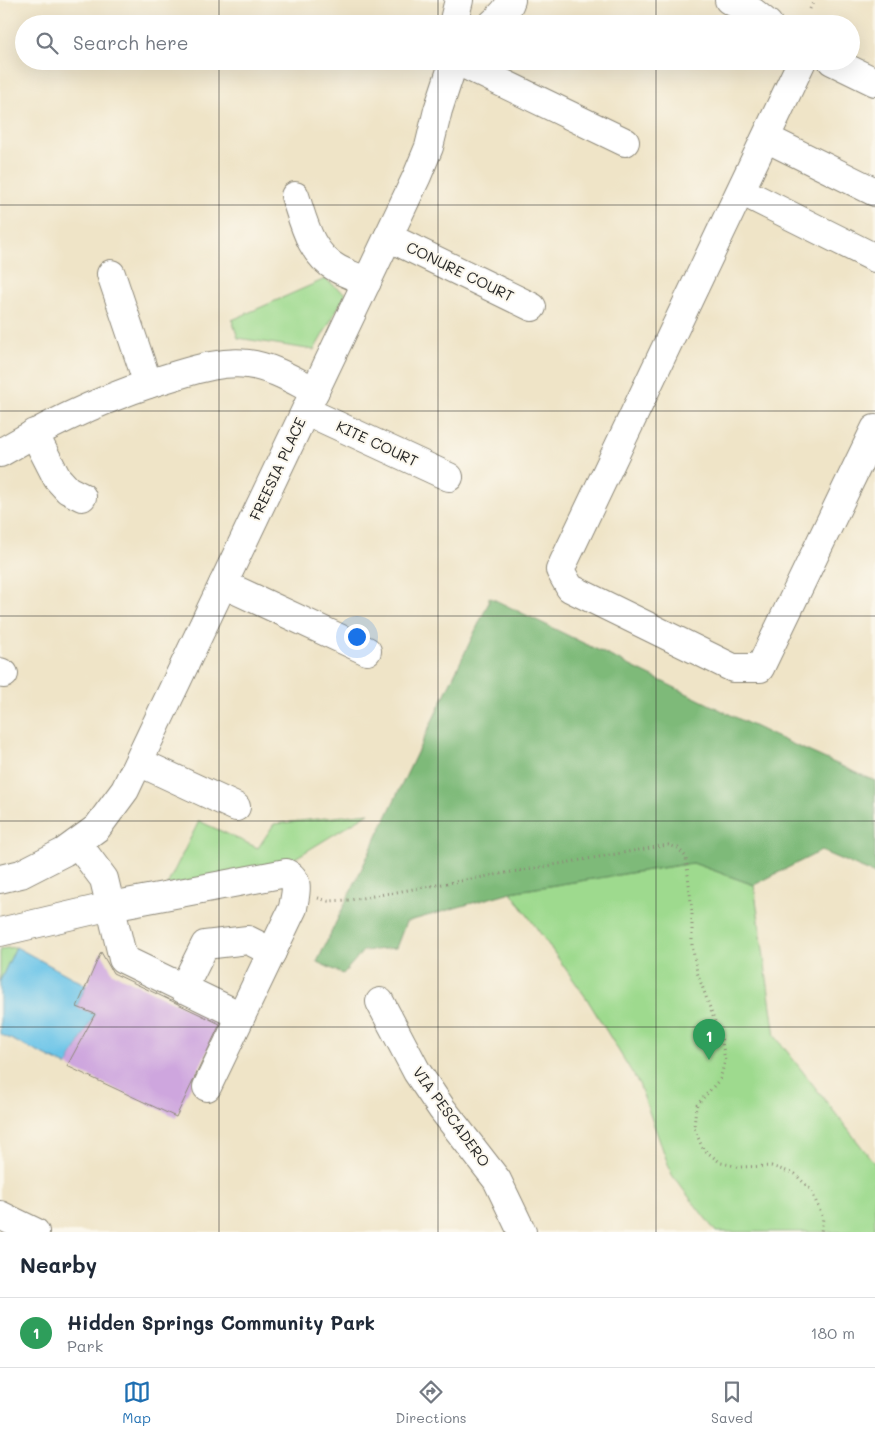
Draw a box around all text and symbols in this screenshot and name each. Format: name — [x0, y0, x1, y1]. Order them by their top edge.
search box — [15, 15, 860, 70]
icon: search — [33, 29, 61, 57]
text: Search here — [73, 30, 189, 55]
street label: CONURE COURT — [403, 236, 518, 306]
street label: FREESIA PLACE — [245, 414, 310, 523]
street label: KITE COURT — [333, 415, 422, 471]
your location — [344, 624, 370, 650]
pin: 1 — [693, 1019, 725, 1060]
street label: VIA PESCADERO — [409, 1062, 495, 1171]
text: Nearby — [20, 1251, 97, 1278]
text: Hidden Springs Community Park — [67, 1310, 375, 1335]
text: 1 — [32, 1322, 40, 1343]
text: 180 m — [810, 1322, 855, 1343]
text: Park — [67, 1335, 103, 1356]
tab: Map — [122, 1378, 151, 1427]
tab: Directions — [395, 1378, 467, 1427]
tab: Saved — [711, 1378, 753, 1427]

